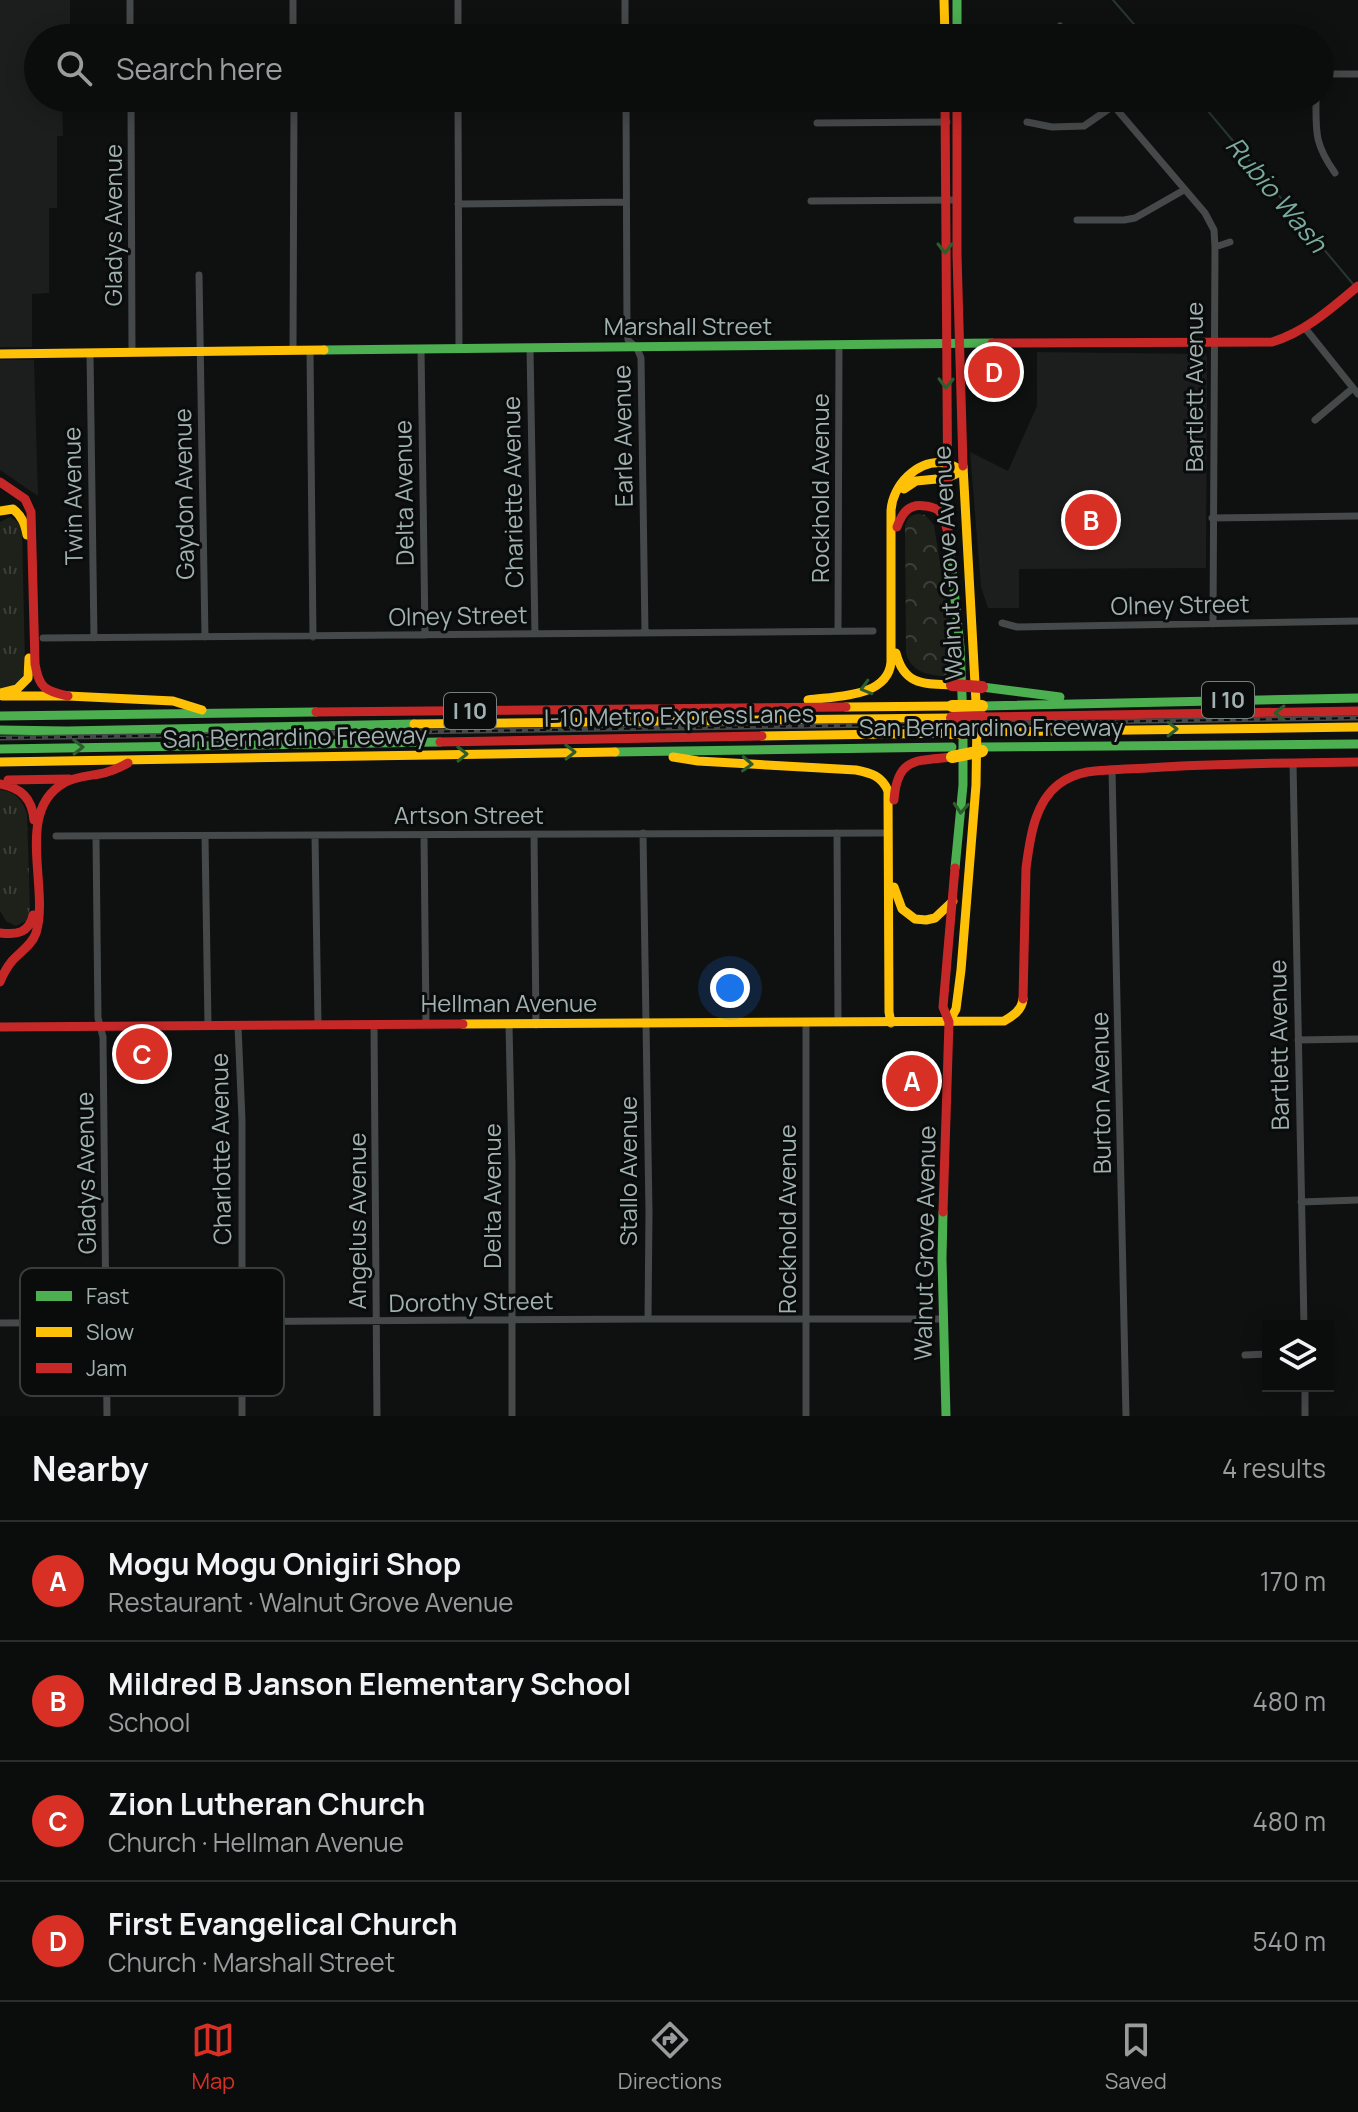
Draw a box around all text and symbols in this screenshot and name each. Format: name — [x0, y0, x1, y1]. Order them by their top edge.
search box — [24, 24, 1334, 112]
icon: search — [52, 46, 96, 90]
text: Search here — [116, 48, 283, 89]
water label: Rubio Wash — [1218, 129, 1337, 261]
street label: Gladys Avenue — [96, 144, 129, 306]
one-way arrow — [936, 242, 954, 255]
street label: Bartlett Avenue — [1177, 302, 1210, 472]
street label: Marshall Street — [604, 309, 772, 342]
pin: D — [968, 342, 1020, 402]
street label: Earle Avenue — [604, 365, 640, 507]
one-way arrow — [938, 377, 955, 390]
street label: Rockhold Avenue — [803, 393, 836, 583]
street label: Chariette Avenue — [494, 396, 530, 588]
street label: Gaydon Avenue — [165, 408, 201, 580]
street label: Delta Avenue — [385, 420, 421, 566]
street label: Twin Avenue — [54, 427, 90, 565]
street label: Walnut Grove Avenue — [924, 445, 970, 681]
pin: B — [1065, 490, 1117, 550]
street label: Olney Street — [1110, 586, 1250, 622]
street label: Olney Street — [388, 597, 528, 633]
one-way arrow — [860, 679, 873, 696]
road number: I 10 — [1202, 682, 1254, 718]
road number: I 10 — [444, 693, 496, 729]
street label: I-10 Metro ExpressLanes — [544, 696, 814, 734]
one-way arrow — [1273, 704, 1286, 721]
street label: San Bernardino Freeway — [859, 710, 1124, 743]
street label: San Bernardino Freeway — [162, 717, 428, 755]
one-way arrow — [1166, 721, 1179, 738]
one-way arrow — [72, 739, 85, 756]
one-way arrow — [564, 744, 577, 761]
one-way arrow — [456, 746, 469, 763]
one-way arrow — [741, 755, 754, 772]
street label: Artson Street — [394, 798, 544, 831]
one-way arrow — [953, 802, 970, 815]
street label: Bartlett Avenue — [1260, 959, 1296, 1131]
your location — [710, 968, 750, 1008]
street label: Hellman Avenue — [421, 986, 597, 1019]
street label: Burton Avenue — [1082, 1012, 1118, 1174]
pin: C — [116, 1024, 168, 1084]
pin: A — [886, 1051, 938, 1111]
street label: Charlotte Avenue — [202, 1053, 238, 1245]
street label: Gladys Avenue — [67, 1092, 103, 1254]
street label: Stallo Avenue — [611, 1096, 644, 1246]
street label: Delta Avenue — [475, 1123, 508, 1269]
street label: Rockhold Avenue — [770, 1124, 803, 1314]
street label: Walnut Grove Avenue — [905, 1125, 943, 1361]
street label: Angelus Avenue — [340, 1132, 373, 1310]
legend — [20, 1268, 284, 1396]
text: Fast — [86, 1281, 129, 1311]
street label: Dorothy Street — [388, 1283, 554, 1319]
text: Slow — [86, 1317, 134, 1347]
map controls — [1262, 1320, 1334, 1392]
button: layers — [1262, 1320, 1334, 1392]
text: Jam — [86, 1353, 127, 1383]
text: Nearby — [32, 1445, 148, 1491]
text: 4 results — [1222, 1450, 1326, 1486]
text: Mogu Mogu Onigiri Shop — [108, 1543, 461, 1584]
text: A — [49, 1563, 67, 1599]
text: 170 m — [1260, 1563, 1326, 1599]
text: Restaurant · Walnut Grove Avenue — [108, 1584, 514, 1620]
text: Mildred B Janson Elementary School — [108, 1663, 631, 1704]
text: B — [50, 1683, 66, 1719]
text: 480 m — [1252, 1683, 1326, 1719]
text: School — [108, 1704, 191, 1740]
text: Zion Lutheran Church — [108, 1783, 425, 1824]
text: C — [48, 1803, 68, 1839]
text: 480 m — [1252, 1803, 1326, 1839]
text: Church · Hellman Avenue — [108, 1824, 404, 1860]
text: First Evangelical Church — [108, 1903, 457, 1944]
text: D — [49, 1923, 67, 1959]
text: 540 m — [1253, 1923, 1326, 1959]
text: Church · Marshall Street — [108, 1944, 395, 1980]
tab: Map — [191, 2018, 235, 2096]
tab: Directions — [618, 2018, 722, 2096]
tab: Saved — [1105, 2018, 1167, 2096]

